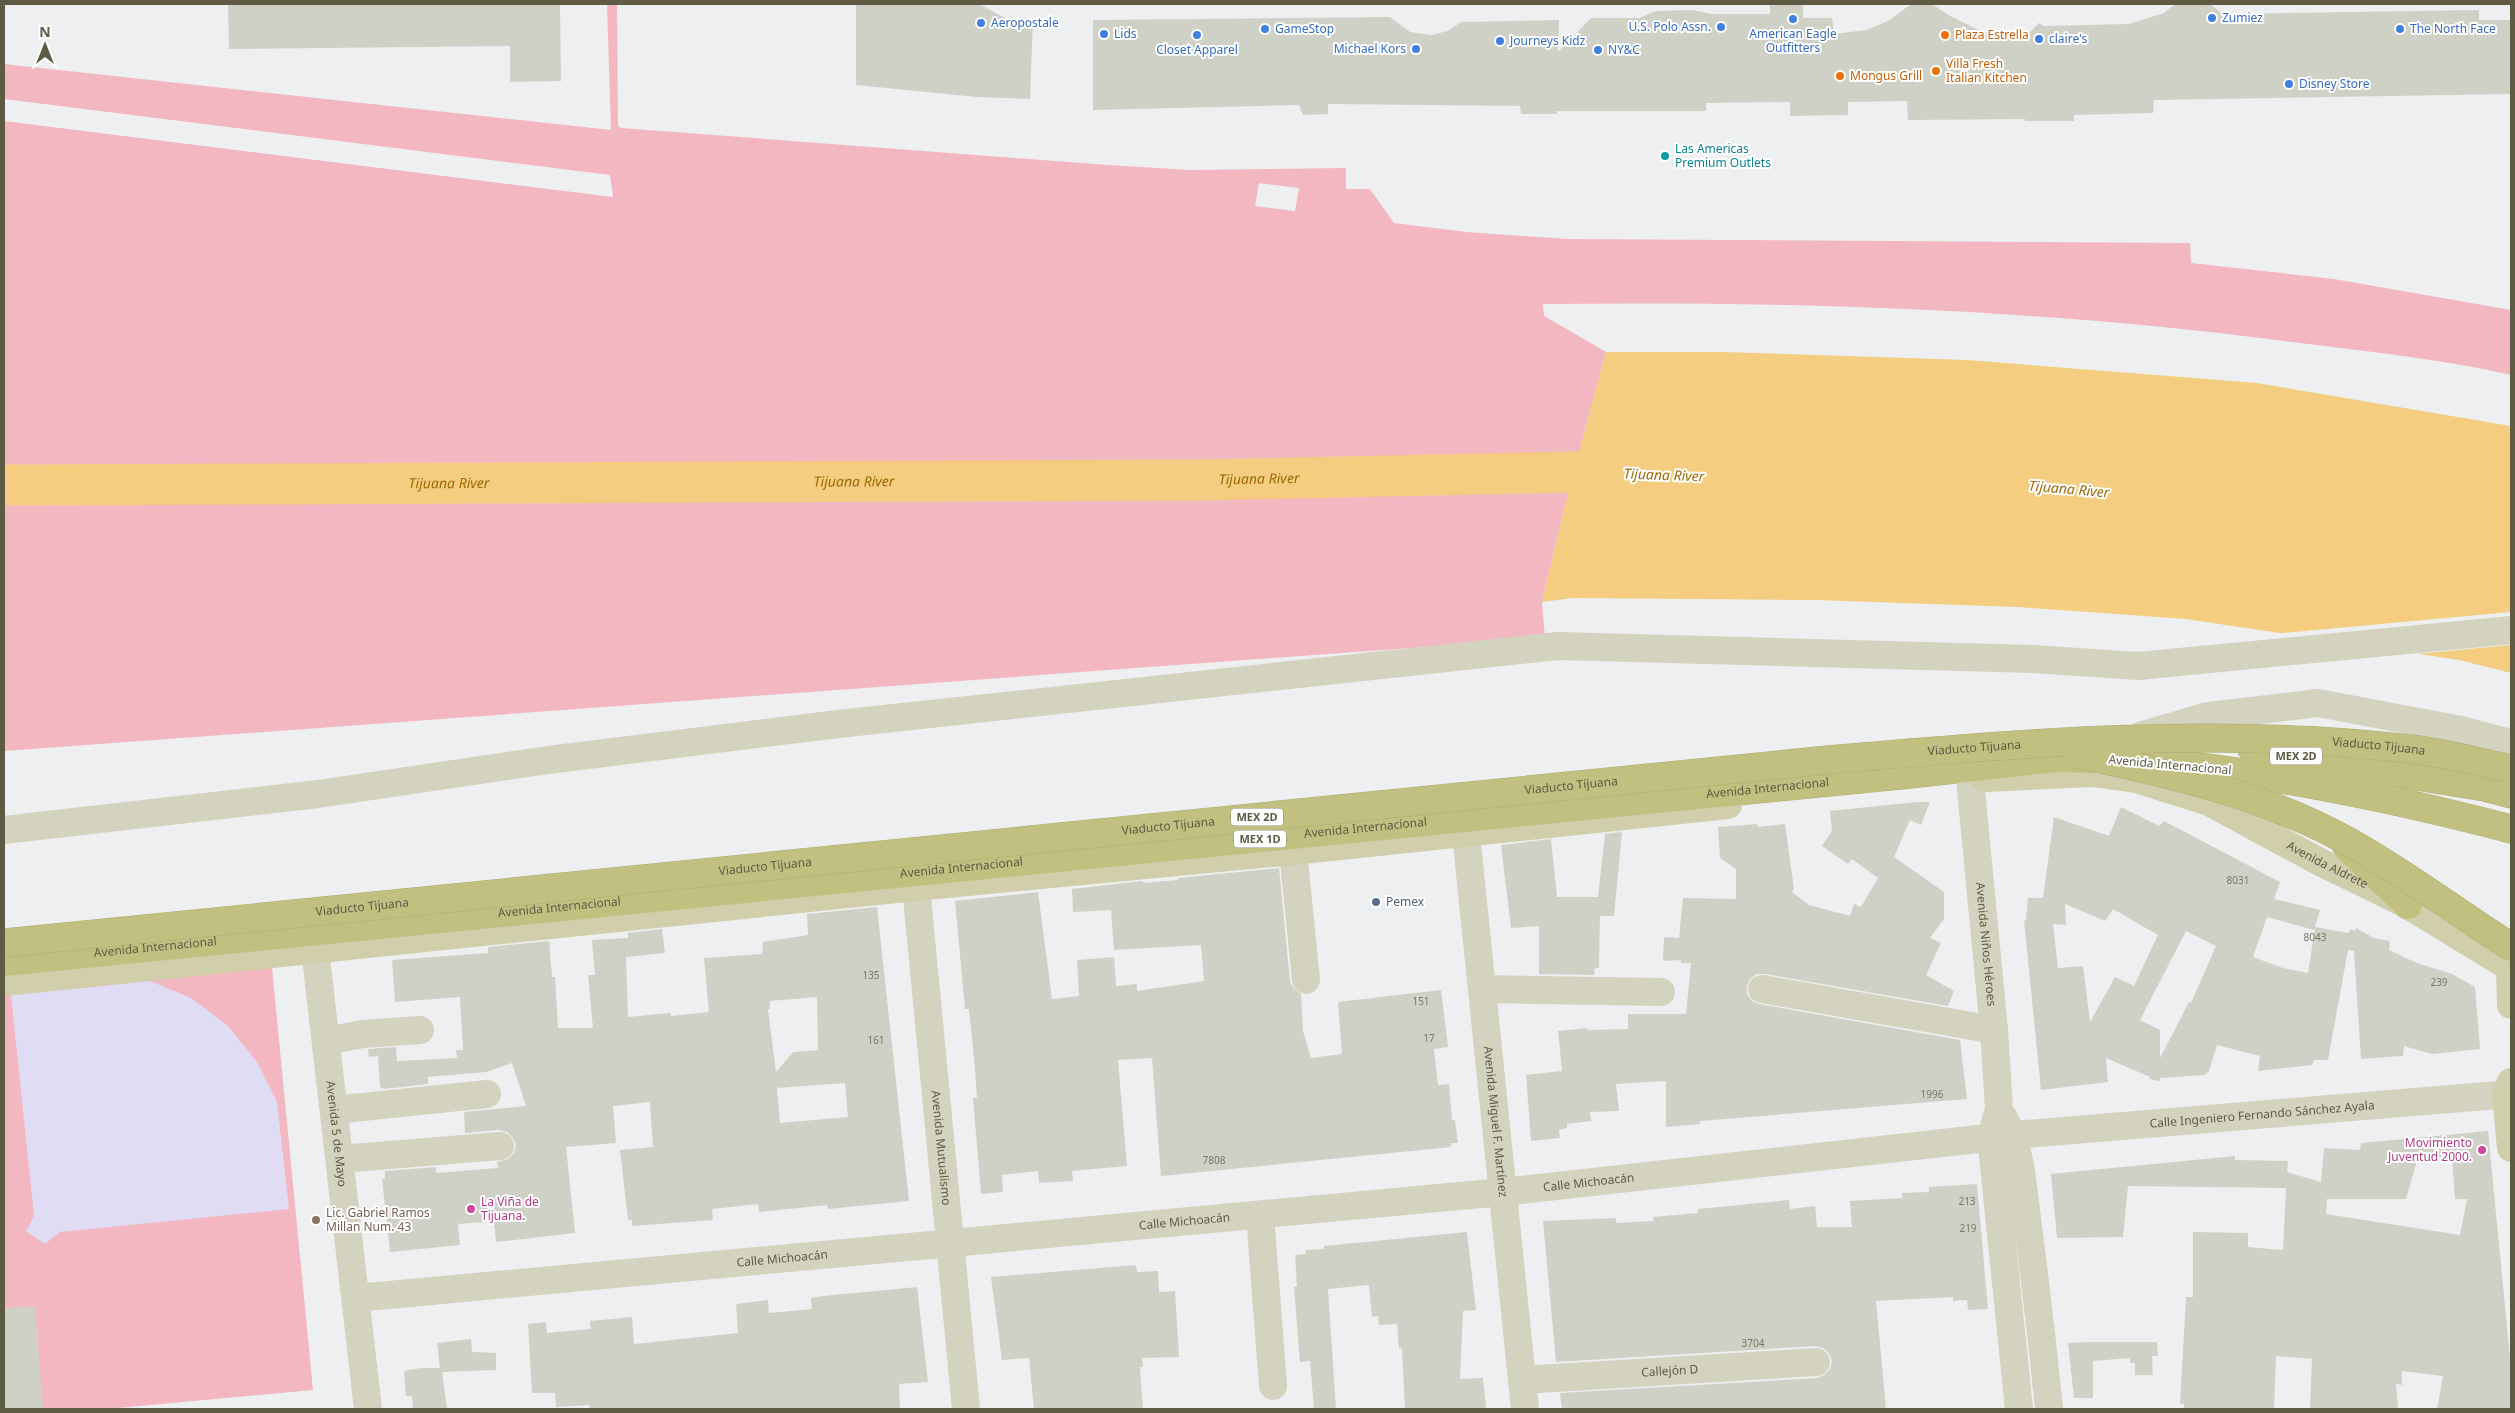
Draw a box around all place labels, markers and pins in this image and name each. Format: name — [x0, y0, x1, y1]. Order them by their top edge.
place label: Zumiez — [2222, 9, 2263, 26]
marker: Zumiez — [2206, 12, 2218, 24]
marker: American Eagle Outfitters — [1787, 13, 1799, 25]
place label: Aeropostale — [991, 14, 1059, 31]
marker: Aeropostale — [975, 17, 987, 29]
place label: U.S. Polo Assn. — [1629, 18, 1711, 35]
place label: GameStop — [1275, 20, 1334, 37]
place label: The North Face — [2410, 20, 2496, 37]
marker: U.S. Polo Assn. — [1715, 21, 1727, 33]
marker: GameStop — [1259, 23, 1271, 35]
marker: The North Face — [2394, 23, 2406, 35]
place label: Lids — [1114, 25, 1137, 42]
place label: American Eagle Outfitters — [1749, 25, 1837, 56]
place label: Plaza Estrella — [1955, 26, 2029, 43]
marker: Lids — [1098, 28, 1110, 40]
marker: Closet Apparel — [1191, 29, 1203, 41]
marker: Plaza Estrella — [1939, 29, 1951, 41]
place label: claire's — [2049, 30, 2087, 47]
place label: Journeys Kidz — [1509, 32, 1586, 49]
marker: claire's — [2033, 33, 2045, 45]
marker: Journeys Kidz — [1494, 35, 1506, 47]
place label: Michael Kors — [1334, 40, 1406, 57]
place label: Closet Apparel — [1156, 41, 1238, 58]
place label: NY&C — [1608, 41, 1640, 58]
marker: Michael Kors — [1410, 43, 1422, 55]
marker: NY&C — [1592, 44, 1604, 56]
place label: Villa Fresh Italian Kitchen — [1946, 55, 2027, 86]
marker: Villa Fresh Italian Kitchen — [1930, 65, 1942, 77]
place label: Mongus Grill — [1850, 67, 1922, 84]
marker: Mongus Grill — [1834, 70, 1846, 82]
place label: Disney Store — [2299, 75, 2370, 92]
marker: Disney Store — [2283, 78, 2295, 90]
place label: Las Americas Premium Outlets — [1675, 140, 1771, 171]
marker: Las Americas Premium Outlets — [1659, 150, 1671, 162]
place label: Pemex — [1386, 893, 1425, 910]
marker: Pemex — [1370, 896, 1382, 908]
place label: Movimiento Juventud 2000. — [2387, 1134, 2472, 1165]
marker: Movimiento Juventud 2000. — [2476, 1144, 2488, 1156]
place label: La Viña de Tijuana. — [481, 1193, 539, 1224]
marker: La Viña de Tijuana. — [465, 1203, 477, 1215]
place label: Lic. Gabriel Ramos Millan Num. 43 — [326, 1204, 430, 1235]
marker: Lic. Gabriel Ramos Millan Num. 43 — [310, 1214, 322, 1226]

